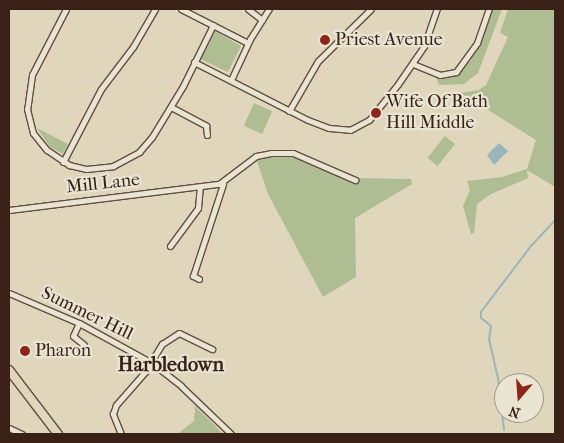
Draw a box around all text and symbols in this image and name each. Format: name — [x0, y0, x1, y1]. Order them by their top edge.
place label: Priest Avenue — [335, 29, 443, 51]
marker: Priest Avenue — [319, 34, 331, 46]
place label: Wife Of Bath Hill Middle — [386, 92, 488, 134]
marker: Wife Of Bath Hill Middle — [370, 107, 382, 119]
street label: Mill Lane — [65, 169, 141, 199]
street label: Summer Hill — [38, 283, 136, 345]
place label: Pharon — [35, 340, 91, 362]
marker: Pharon — [19, 345, 31, 357]
district label: Harbledown — [118, 352, 224, 376]
north arrow — [494, 373, 544, 423]
text: N — [507, 402, 522, 422]

